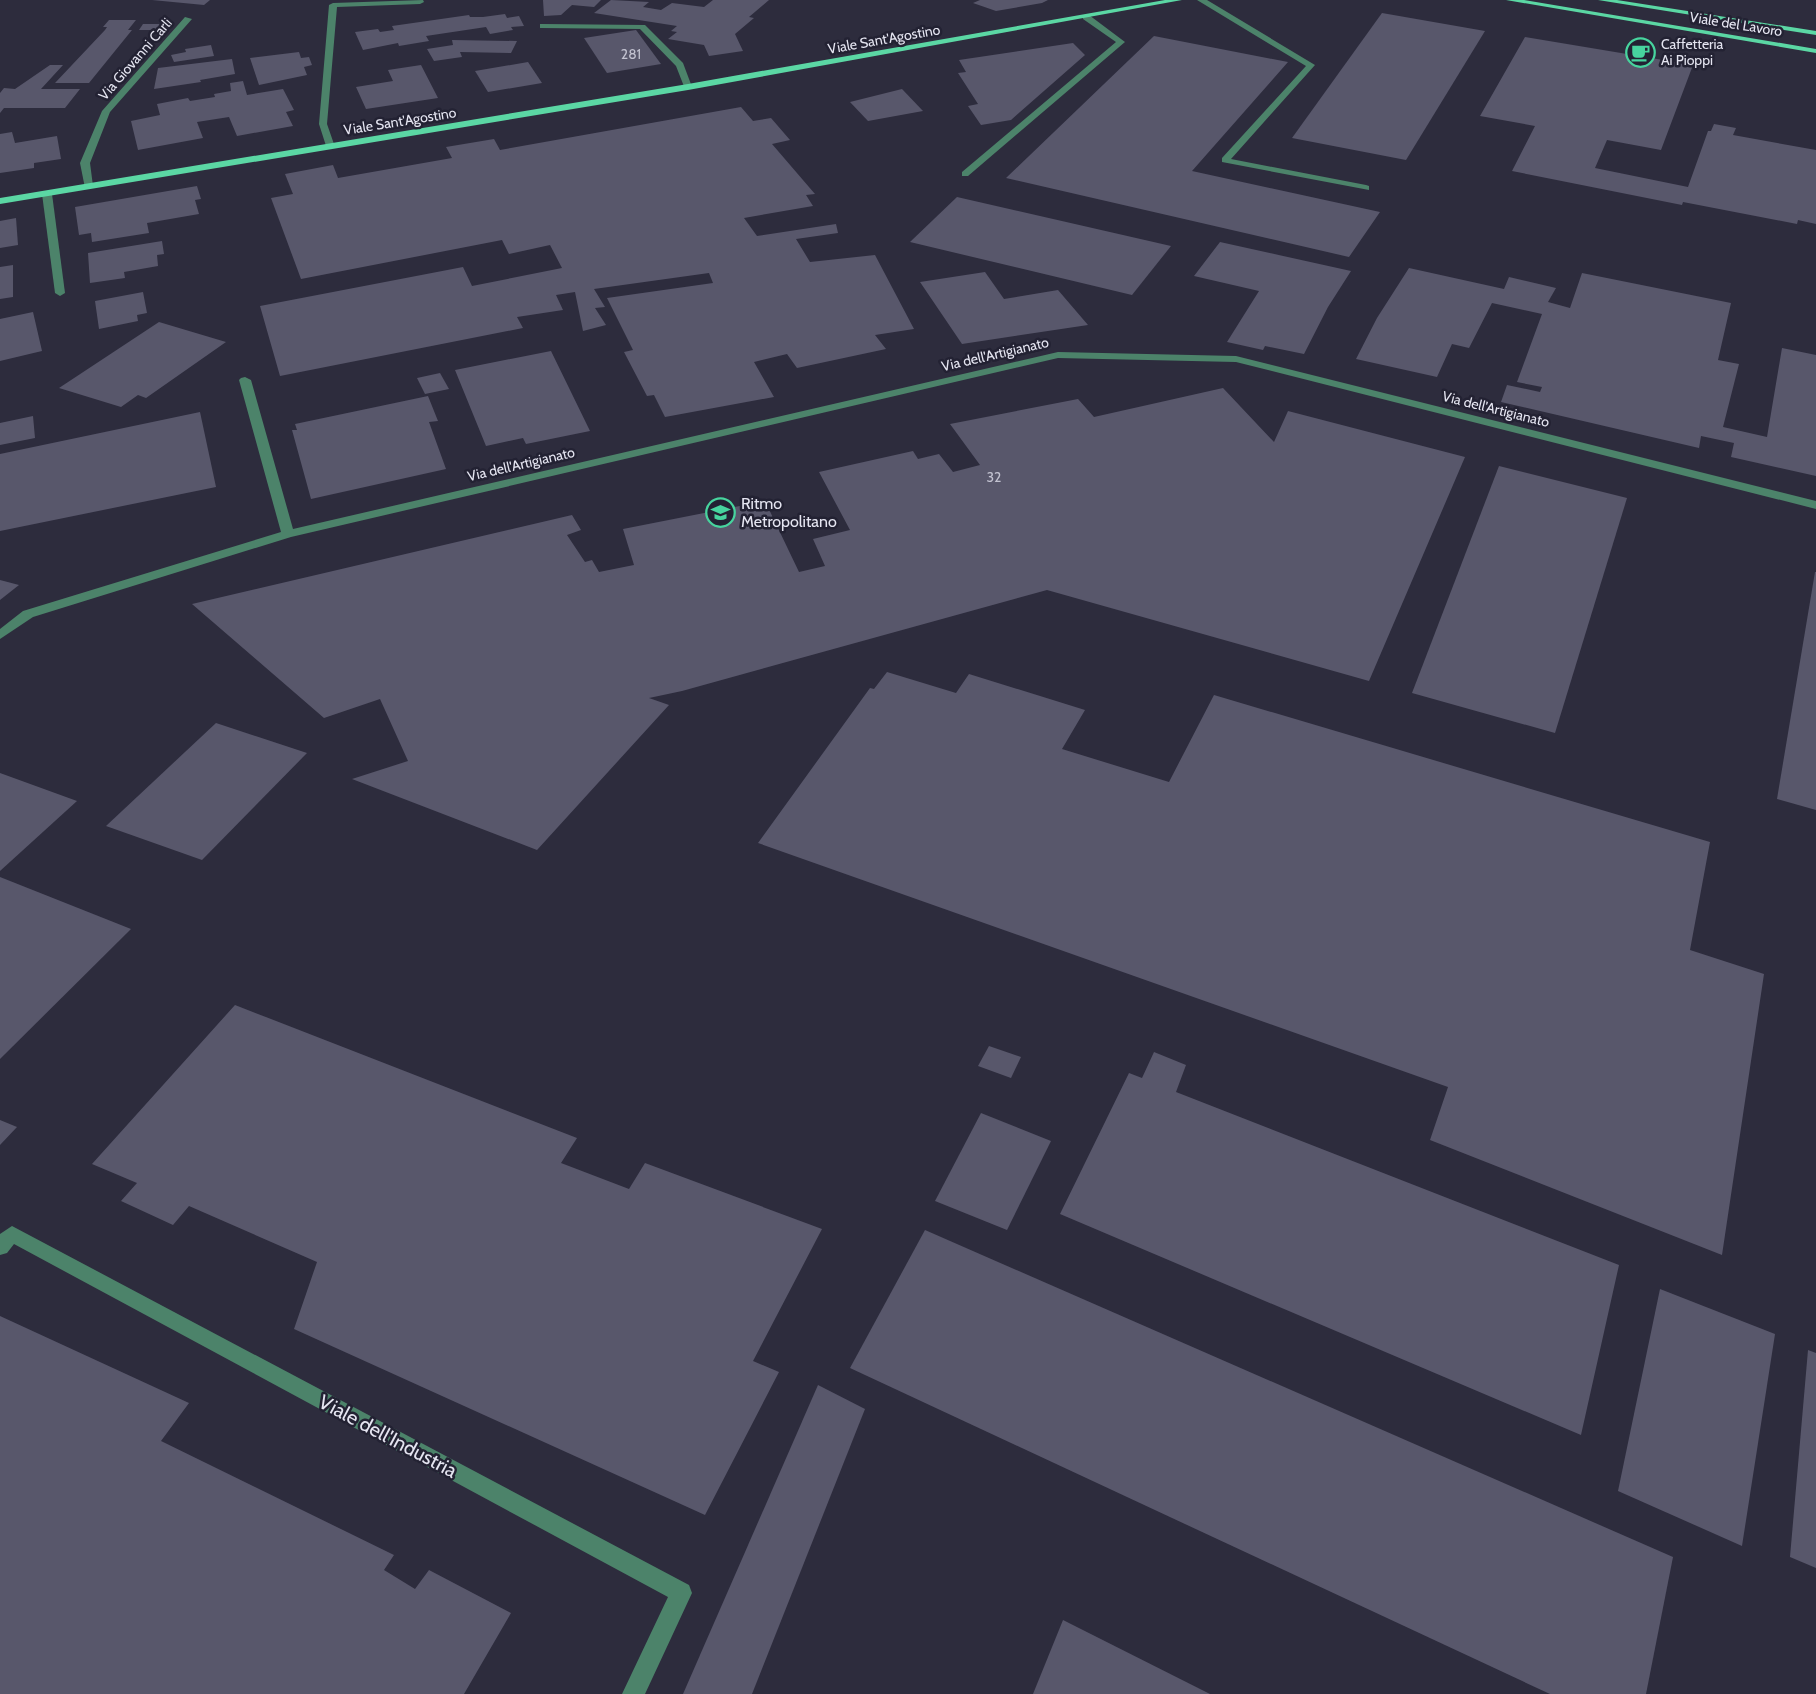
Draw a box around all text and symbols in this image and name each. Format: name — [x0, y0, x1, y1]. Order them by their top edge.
street label: Viale del Lavoro — [1688, 8, 1784, 40]
street label: Via Giovanni Carli — [94, 14, 176, 104]
street label: Viale Sant'Agostino — [826, 20, 942, 58]
place label: Caffetteria Ai Pioppi — [1661, 35, 1724, 69]
cafe icon: Caffetteria Ai Pioppi — [1624, 36, 1656, 68]
house number: 281 — [621, 45, 641, 63]
street label: Viale Sant'Agostino — [342, 103, 458, 139]
street label: Via dell'Artigianato — [940, 333, 1051, 375]
street label: Via dell'Artigianato — [1441, 387, 1552, 431]
street label: Via dell'Artigianato — [466, 443, 577, 485]
house number: 32 — [987, 468, 1001, 486]
place label: Ritmo Metropolitano — [741, 494, 837, 531]
school or university icon: Ritmo Metropolitano — [704, 496, 736, 528]
street label: Viale dell'Industria — [315, 1389, 462, 1483]

